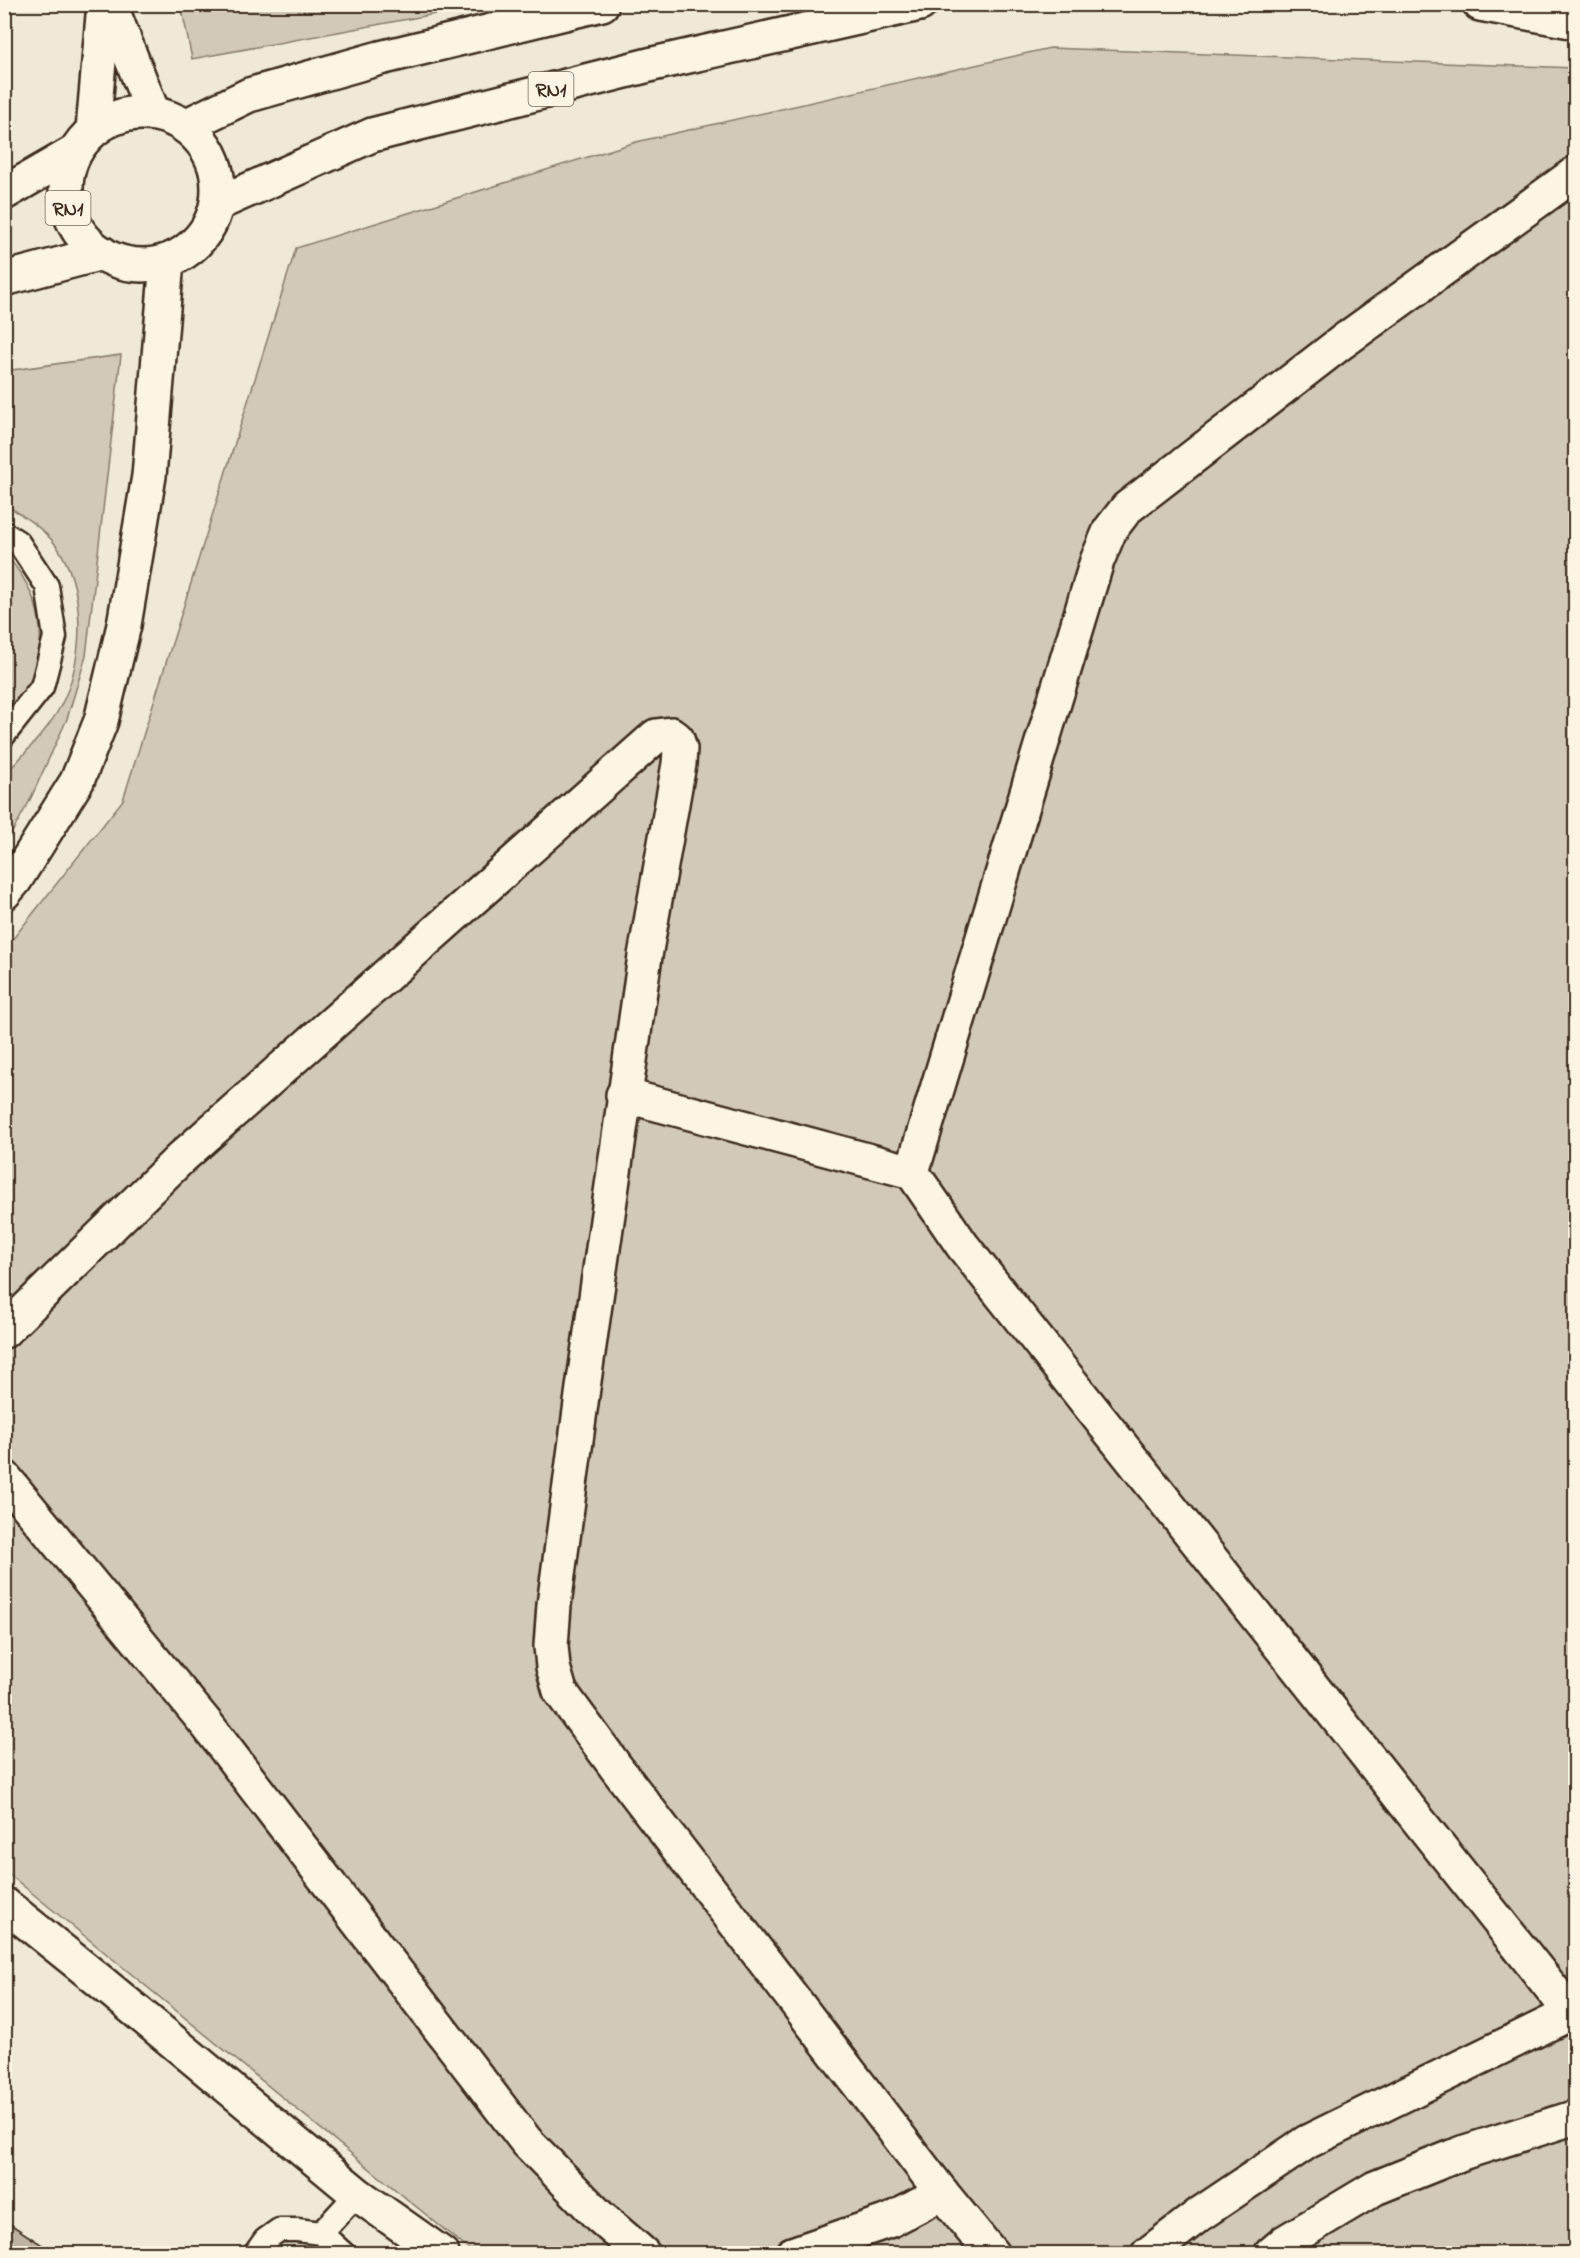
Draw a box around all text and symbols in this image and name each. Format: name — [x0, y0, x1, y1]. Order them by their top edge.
road number: RN1 — [528, 72, 574, 106]
road number: RN1 — [46, 191, 90, 225]

